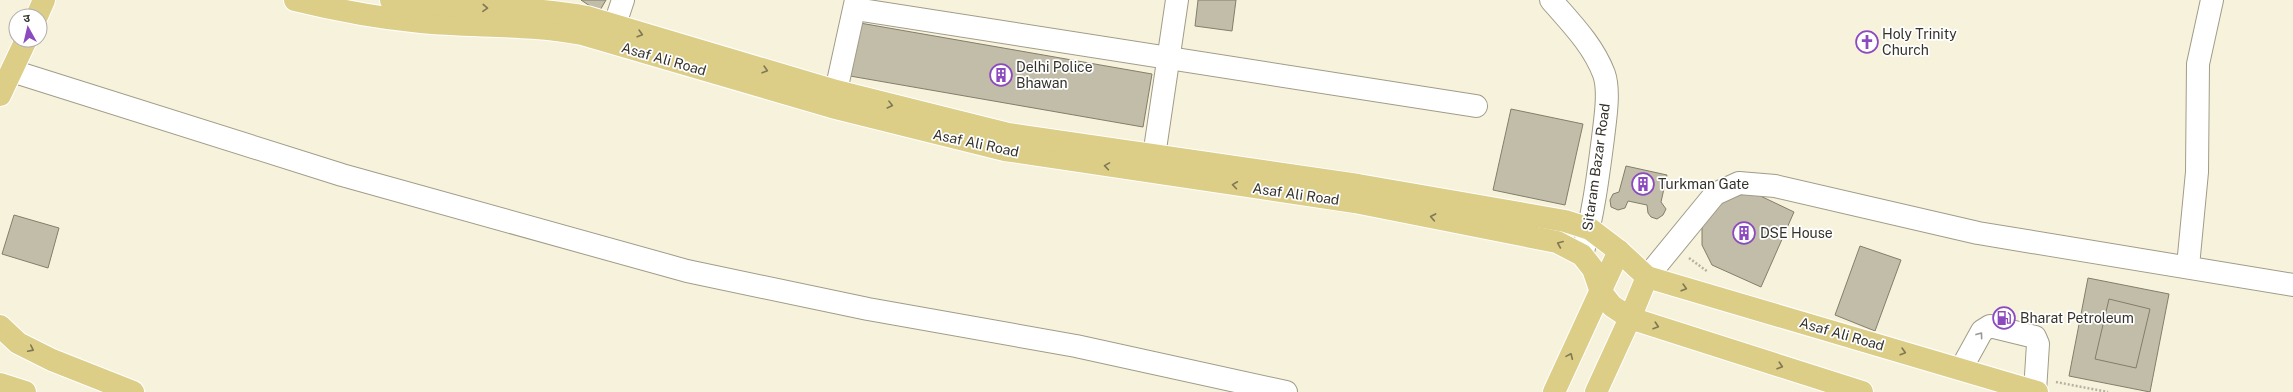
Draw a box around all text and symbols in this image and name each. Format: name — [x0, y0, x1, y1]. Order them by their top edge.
one-way arrow — [482, 4, 488, 13]
north arrow — [8, 8, 48, 48]
text: उ — [23, 12, 31, 24]
place label: Holy Trinity Church — [1882, 26, 1957, 58]
one-way arrow — [636, 29, 643, 38]
church icon: Holy Trinity Church — [1854, 29, 1880, 55]
street label: Asaf Ali Road — [620, 39, 708, 79]
place label: Delhi Police Bhawan — [1016, 59, 1093, 91]
building icon: Delhi Police Bhawan — [988, 62, 1014, 88]
one-way arrow — [761, 65, 768, 74]
one-way arrow — [887, 100, 894, 108]
street label: Sitaram Bazar Road — [1579, 102, 1613, 232]
street label: Asaf Ali Road — [932, 126, 1020, 160]
one-way arrow — [1104, 162, 1110, 171]
building icon: Turkman Gate — [1630, 171, 1656, 197]
place label: Turkman Gate — [1658, 176, 1749, 192]
street label: Asaf Ali Road — [1252, 180, 1340, 208]
one-way arrow — [1232, 181, 1238, 190]
one-way arrow — [1429, 214, 1436, 222]
building icon: DSE House — [1731, 220, 1757, 246]
place label: DSE House — [1760, 225, 1833, 241]
one-way arrow — [1556, 241, 1563, 249]
one-way arrow — [1680, 283, 1687, 292]
fuel station icon: Bharat Petroleum — [1991, 305, 2017, 331]
place label: Bharat Petroleum — [2020, 310, 2134, 326]
street label: Asaf Ali Road — [1798, 314, 1886, 354]
one-way arrow — [1653, 321, 1660, 330]
one-way arrow — [1975, 333, 1982, 340]
one-way arrow — [27, 344, 34, 352]
one-way arrow — [1899, 347, 1906, 356]
one-way arrow — [1566, 353, 1574, 360]
one-way arrow — [1776, 361, 1783, 370]

